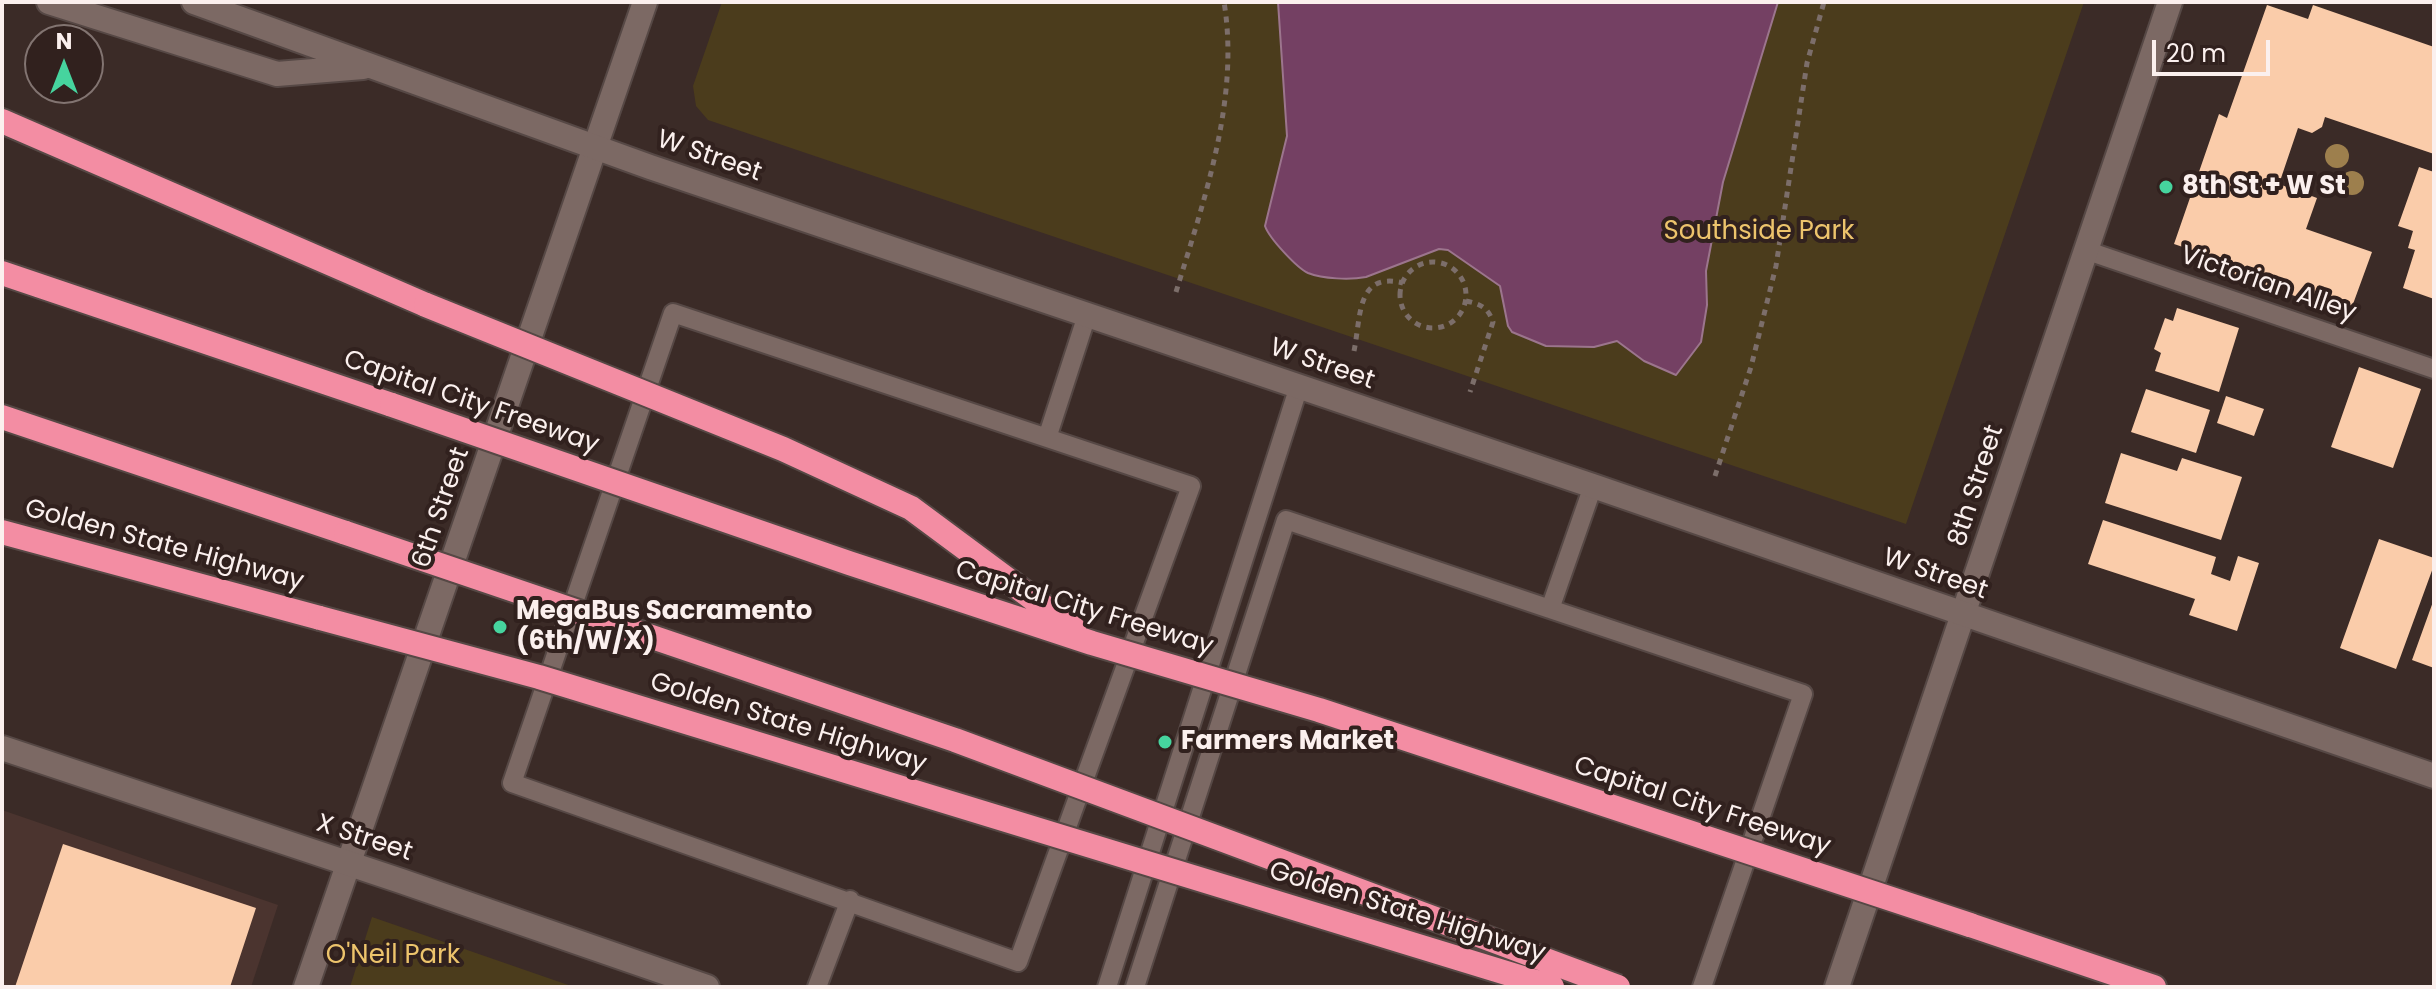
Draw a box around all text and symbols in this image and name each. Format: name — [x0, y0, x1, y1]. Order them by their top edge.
north arrow — [24, 24, 104, 104]
scale bar — [2156, 24, 2274, 74]
text: N — [56, 26, 72, 57]
text: 20 m — [2166, 37, 2226, 70]
street label: W Street — [653, 125, 765, 189]
place label: 8th St + W St — [2182, 171, 2346, 203]
marker: 8th St + W St — [2157, 178, 2175, 196]
park label: Southside Park — [1664, 216, 1854, 248]
street label: Victorian Alley — [2176, 240, 2360, 330]
street label: W Street — [1266, 333, 1378, 397]
street label: Capital City Freeway — [339, 345, 603, 461]
street label: 8th Street — [1943, 421, 2011, 551]
street label: 6th Street — [407, 444, 477, 572]
street label: Golden State Highway — [21, 494, 307, 598]
street label: W Street — [1879, 543, 1991, 607]
street label: Capital City Freeway — [951, 555, 1217, 663]
place label: MegaBus Sacramento (6th/W/X) — [516, 596, 812, 658]
marker: MegaBus Sacramento (6th/W/X) — [491, 618, 509, 636]
street label: Golden State Highway — [646, 667, 930, 781]
place label: Farmers Market — [1181, 726, 1394, 758]
marker: Farmers Market — [1156, 733, 1174, 751]
street label: Capital City Freeway — [1570, 751, 1834, 863]
street label: X Street — [312, 809, 416, 869]
street label: Golden State Highway — [1265, 856, 1549, 970]
park label: O'Neil Park — [326, 940, 460, 972]

